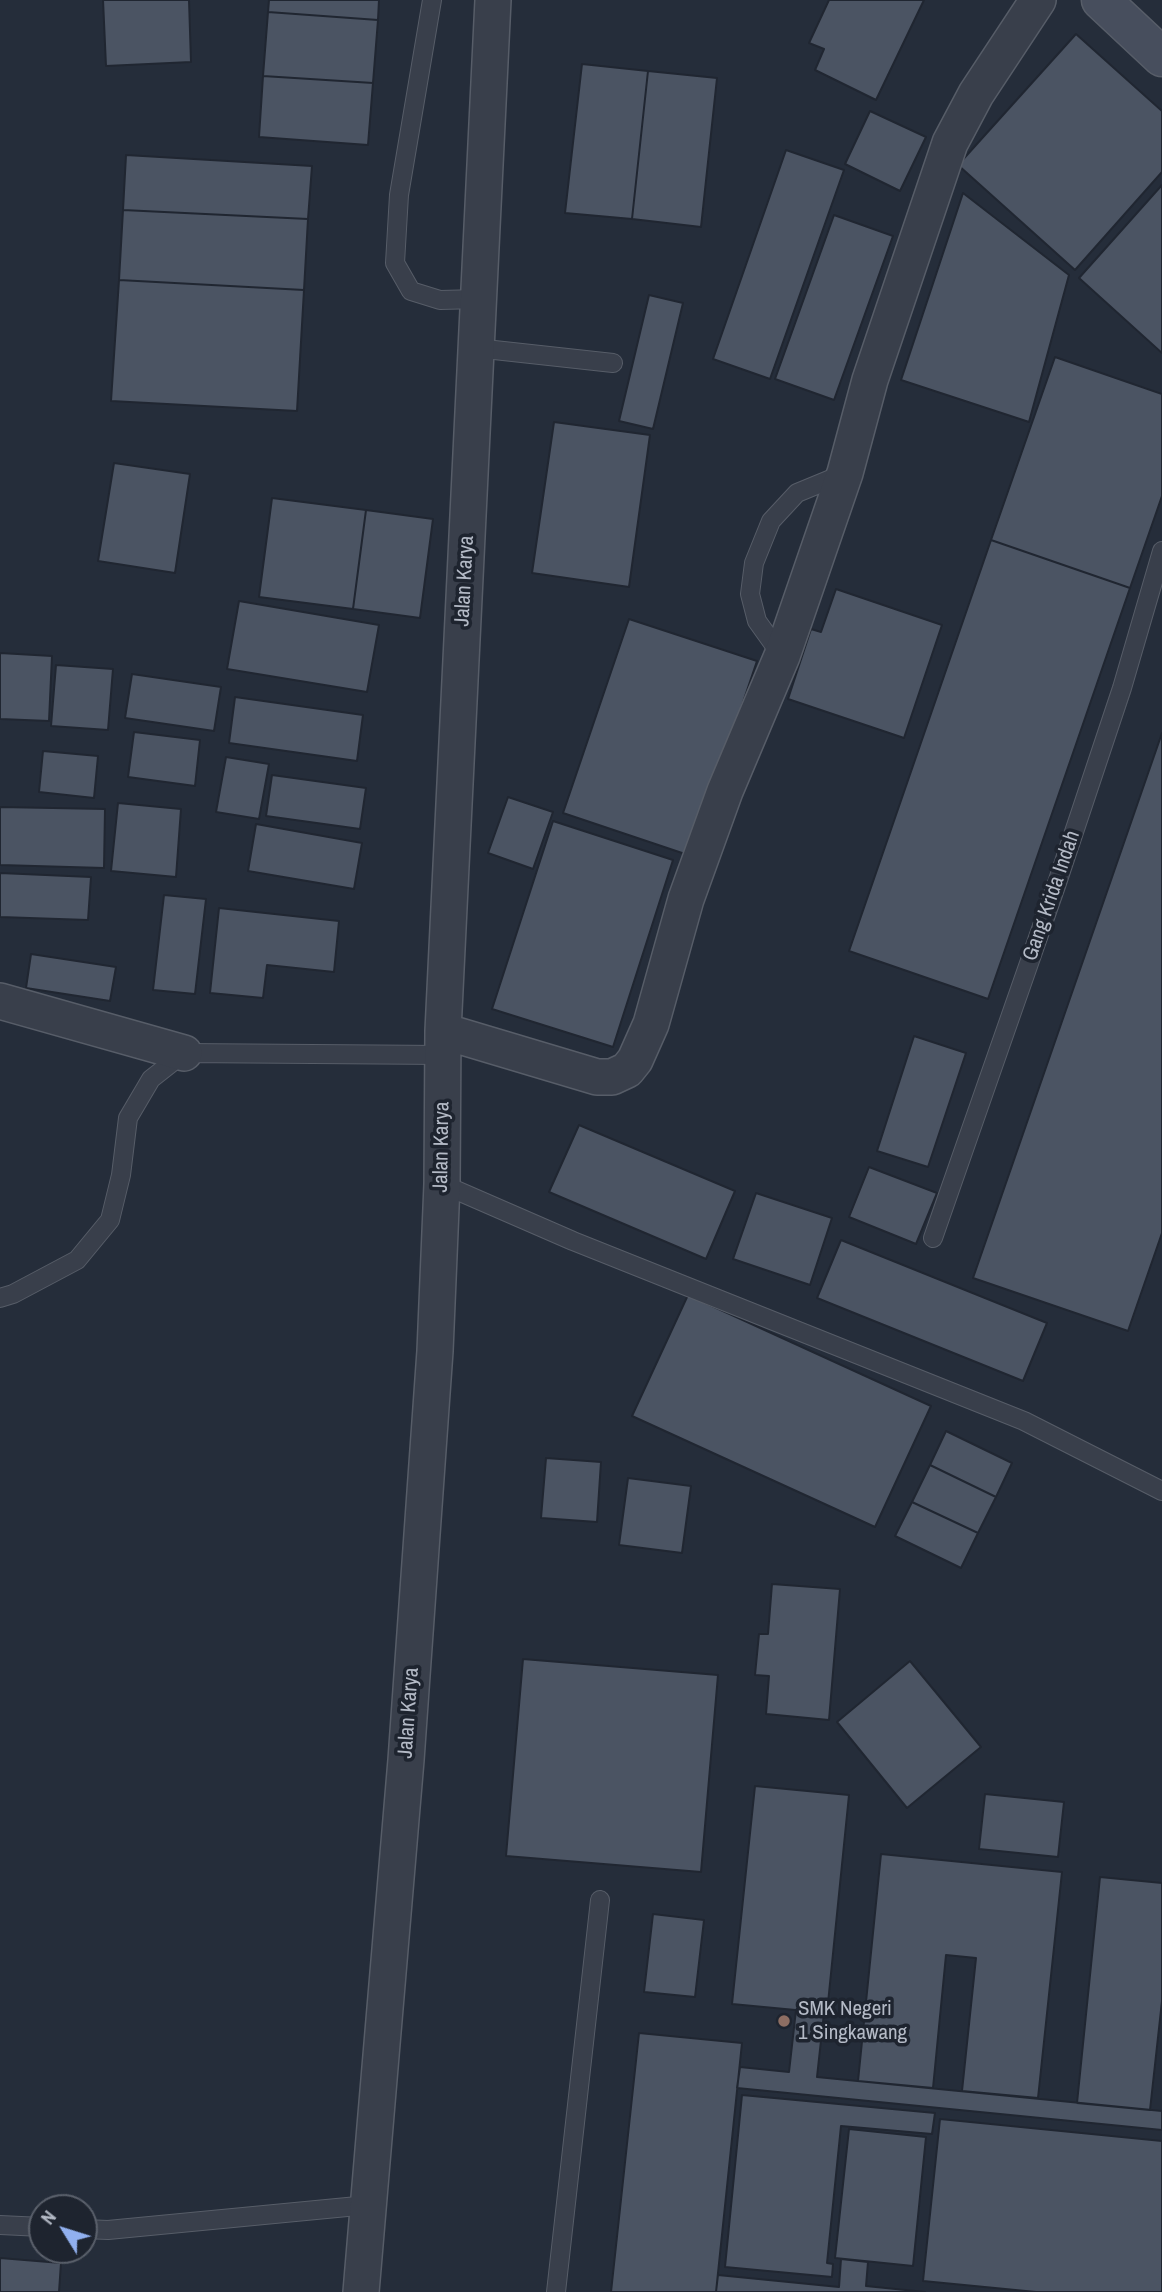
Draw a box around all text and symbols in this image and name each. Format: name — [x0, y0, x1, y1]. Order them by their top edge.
street label: Jalan Karya — [450, 535, 480, 627]
street label: Gang Krida Indah — [1018, 828, 1086, 964]
street label: Jalan Karya — [429, 1101, 455, 1193]
street label: Jalan Karya — [393, 1667, 425, 1759]
place label: SMK Negeri 1 Singkawang — [798, 1996, 907, 2046]
marker: SMK Negeri 1 Singkawang — [776, 2013, 792, 2029]
north arrow — [28, 2194, 98, 2264]
text: N — [34, 2205, 62, 2230]

